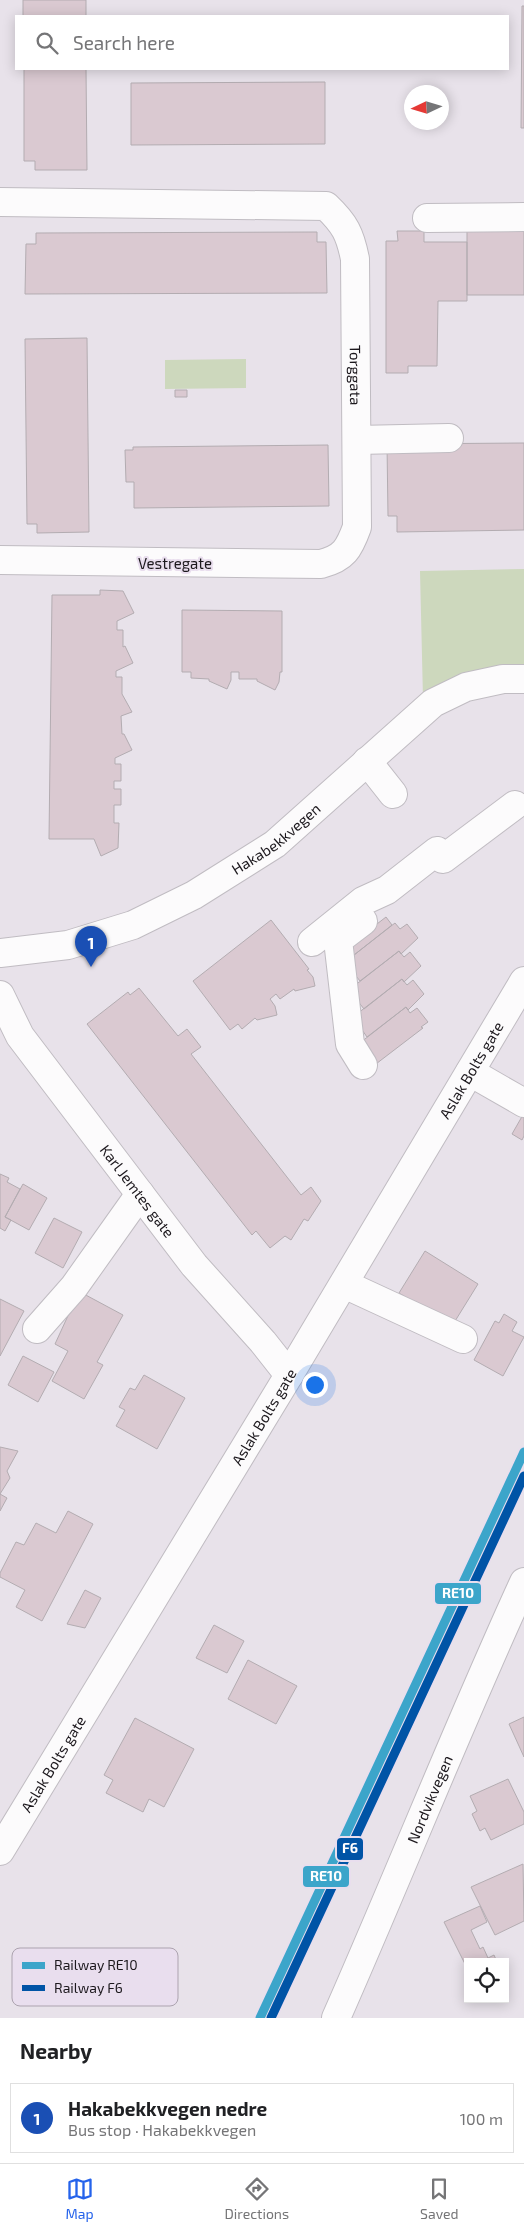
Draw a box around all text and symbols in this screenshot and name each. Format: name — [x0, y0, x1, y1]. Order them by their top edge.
search box — [15, 15, 509, 70]
icon: search — [33, 29, 61, 57]
text: Search here — [73, 31, 175, 54]
north arrow — [404, 85, 449, 130]
street label: Torggata — [347, 345, 365, 405]
street label: Vestregate — [138, 554, 212, 572]
street label: Hakabekkvegen — [228, 799, 324, 878]
pin: 1 — [75, 926, 107, 967]
street label: Aslak Bolts gate — [435, 1018, 507, 1122]
street label: Karl Jemtes gate — [97, 1141, 179, 1241]
street label: Aslak Bolts gate — [227, 1365, 300, 1468]
your location — [302, 1372, 328, 1398]
line badge: RE10 — [434, 1582, 482, 1605]
text: RE10 — [442, 1584, 474, 1601]
street label: Aslak Bolts gate — [17, 1712, 89, 1815]
street label: Nordvikvegen — [403, 1752, 456, 1846]
line badge: F6 — [336, 1837, 364, 1861]
text: F6 — [342, 1839, 358, 1856]
line badge: RE10 — [302, 1865, 350, 1888]
text: RE10 — [310, 1867, 342, 1884]
legend — [12, 1948, 178, 2006]
text: Railway RE10 — [54, 1956, 138, 1973]
map controls — [464, 1958, 509, 2003]
button: locate — [464, 1958, 509, 2003]
text: Railway F6 — [54, 1979, 123, 1996]
text: Nearby — [20, 2038, 92, 2063]
text: Hakabekkvegen nedre — [68, 2097, 267, 2120]
text: 1 — [34, 2109, 40, 2128]
text: 100 m — [460, 2109, 503, 2128]
text: Bus stop · Hakabekkvegen — [68, 2120, 256, 2139]
tab: Map — [65, 2175, 94, 2222]
tab: Directions — [225, 2175, 289, 2222]
tab: Saved — [420, 2175, 459, 2222]

